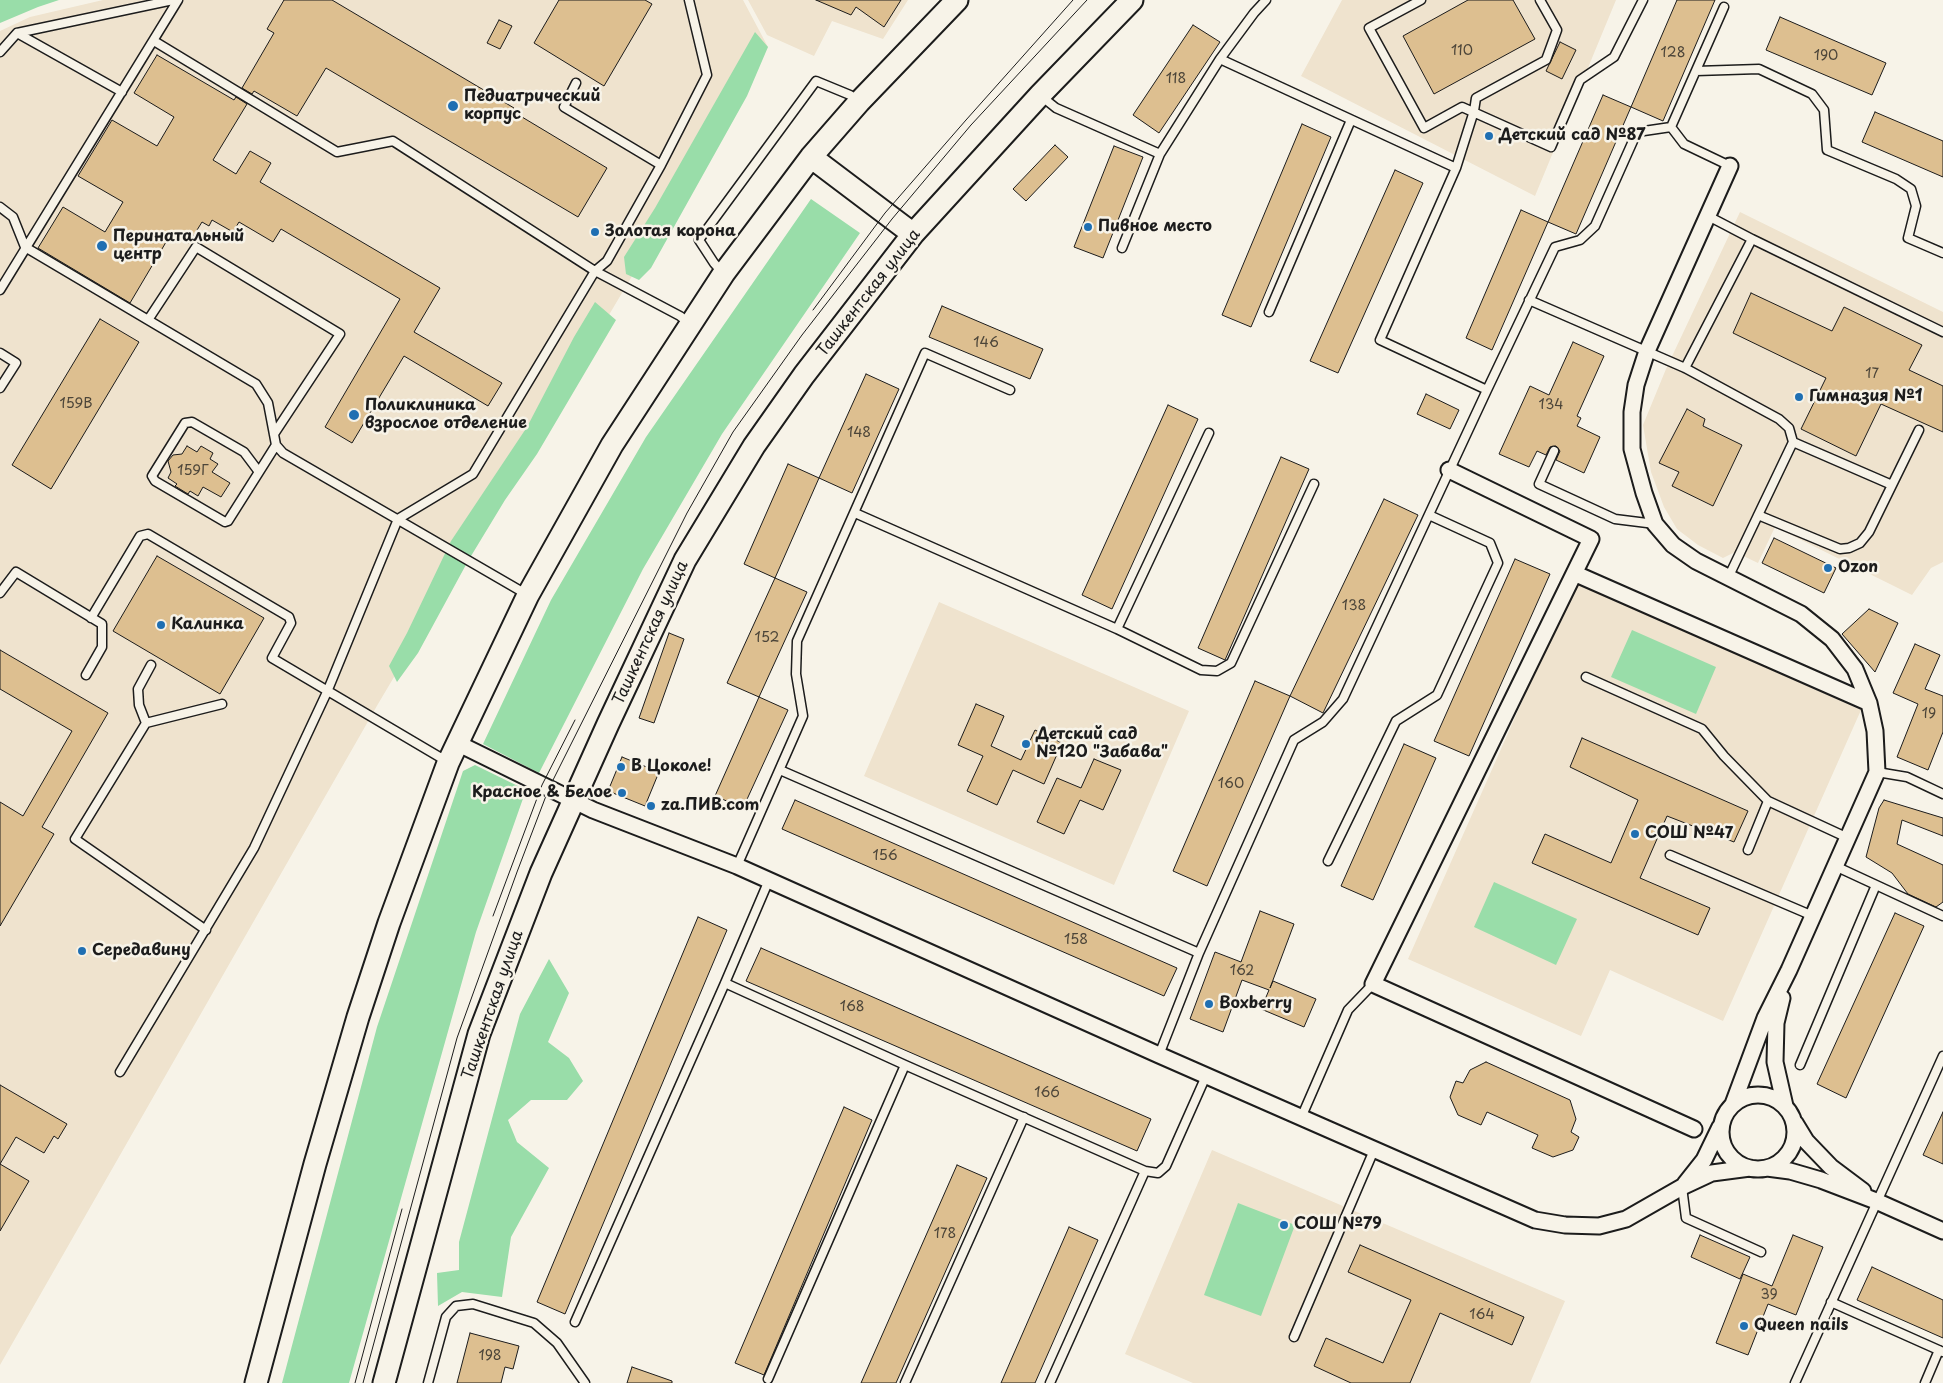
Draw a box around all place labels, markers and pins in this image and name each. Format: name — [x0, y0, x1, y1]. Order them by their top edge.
place label: Педиатрический корпус — [464, 87, 600, 125]
marker: Педиатрический корпус — [446, 99, 460, 113]
place label: Детский сад №87 — [1499, 126, 1645, 146]
marker: Детский сад №87 — [1483, 130, 1495, 142]
place label: Пивное место — [1098, 217, 1212, 237]
marker: Пивное место — [1082, 221, 1094, 233]
place label: Золотая корона — [605, 222, 736, 242]
marker: Золотая корона — [589, 226, 601, 238]
place label: Перинатальный центр — [113, 227, 244, 265]
marker: Перинатальный центр — [95, 239, 109, 253]
place label: Гимназия №1 — [1809, 387, 1922, 407]
marker: Гимназия №1 — [1793, 391, 1805, 403]
place label: Поликлиника взрослое отделение — [365, 396, 527, 434]
marker: Поликлиника взрослое отделение — [347, 408, 361, 422]
place label: Ozon — [1838, 558, 1878, 578]
marker: Ozon — [1822, 562, 1834, 574]
place label: Калинка — [171, 615, 244, 635]
marker: Калинка — [155, 619, 167, 631]
place label: Детский сад №120 "Забава" — [1036, 725, 1168, 763]
marker: Детский сад №120 "Забава" — [1020, 738, 1032, 750]
place label: В Цоколе! — [631, 757, 711, 777]
marker: В Цоколе! — [615, 761, 627, 773]
place label: Красное & Белое — [472, 783, 612, 803]
marker: Красное & Белое — [616, 787, 628, 799]
place label: za.ПИВ.com — [661, 796, 759, 816]
marker: za.ПИВ.com — [645, 800, 657, 812]
place label: СОШ №47 — [1645, 824, 1733, 844]
marker: СОШ №47 — [1629, 828, 1641, 840]
place label: Середавину — [92, 941, 191, 961]
marker: Середавину — [76, 945, 88, 957]
place label: Boxberry — [1219, 994, 1292, 1014]
marker: Boxberry — [1203, 998, 1215, 1010]
place label: СОШ №79 — [1294, 1215, 1382, 1235]
marker: СОШ №79 — [1278, 1219, 1290, 1231]
place label: Queen nails — [1754, 1316, 1848, 1336]
marker: Queen nails — [1738, 1320, 1750, 1332]

